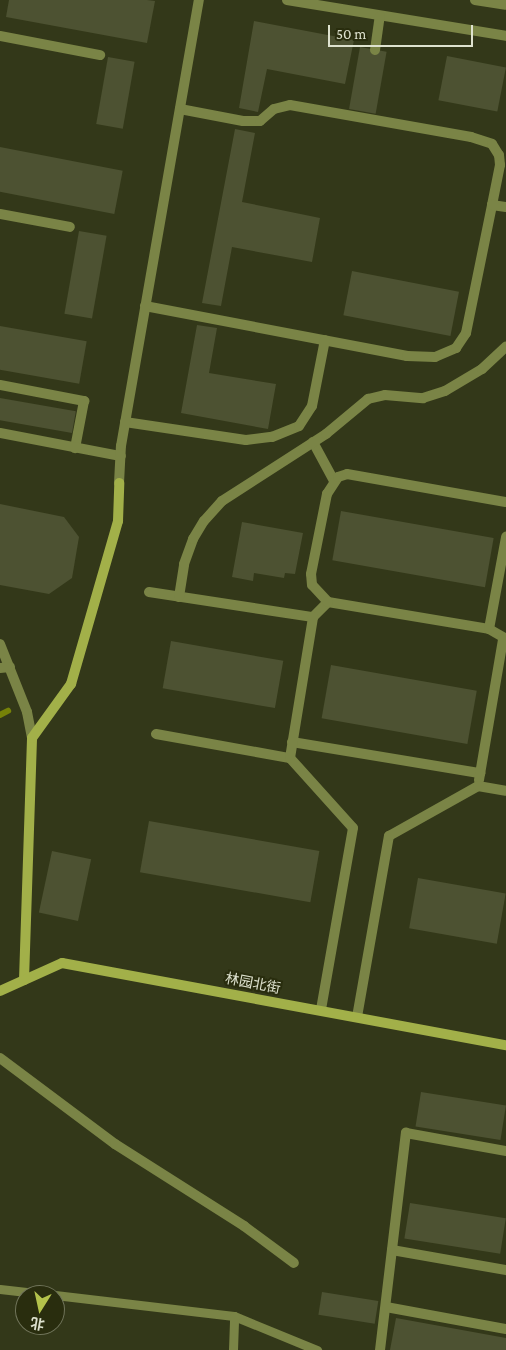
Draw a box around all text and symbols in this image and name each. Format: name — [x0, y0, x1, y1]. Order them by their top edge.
scale bar — [331, 15, 476, 47]
text: 50 m — [336, 26, 366, 42]
street label: 林园北街 — [224, 969, 282, 997]
north arrow — [15, 1285, 65, 1335]
text: 北 — [29, 1315, 46, 1333]

